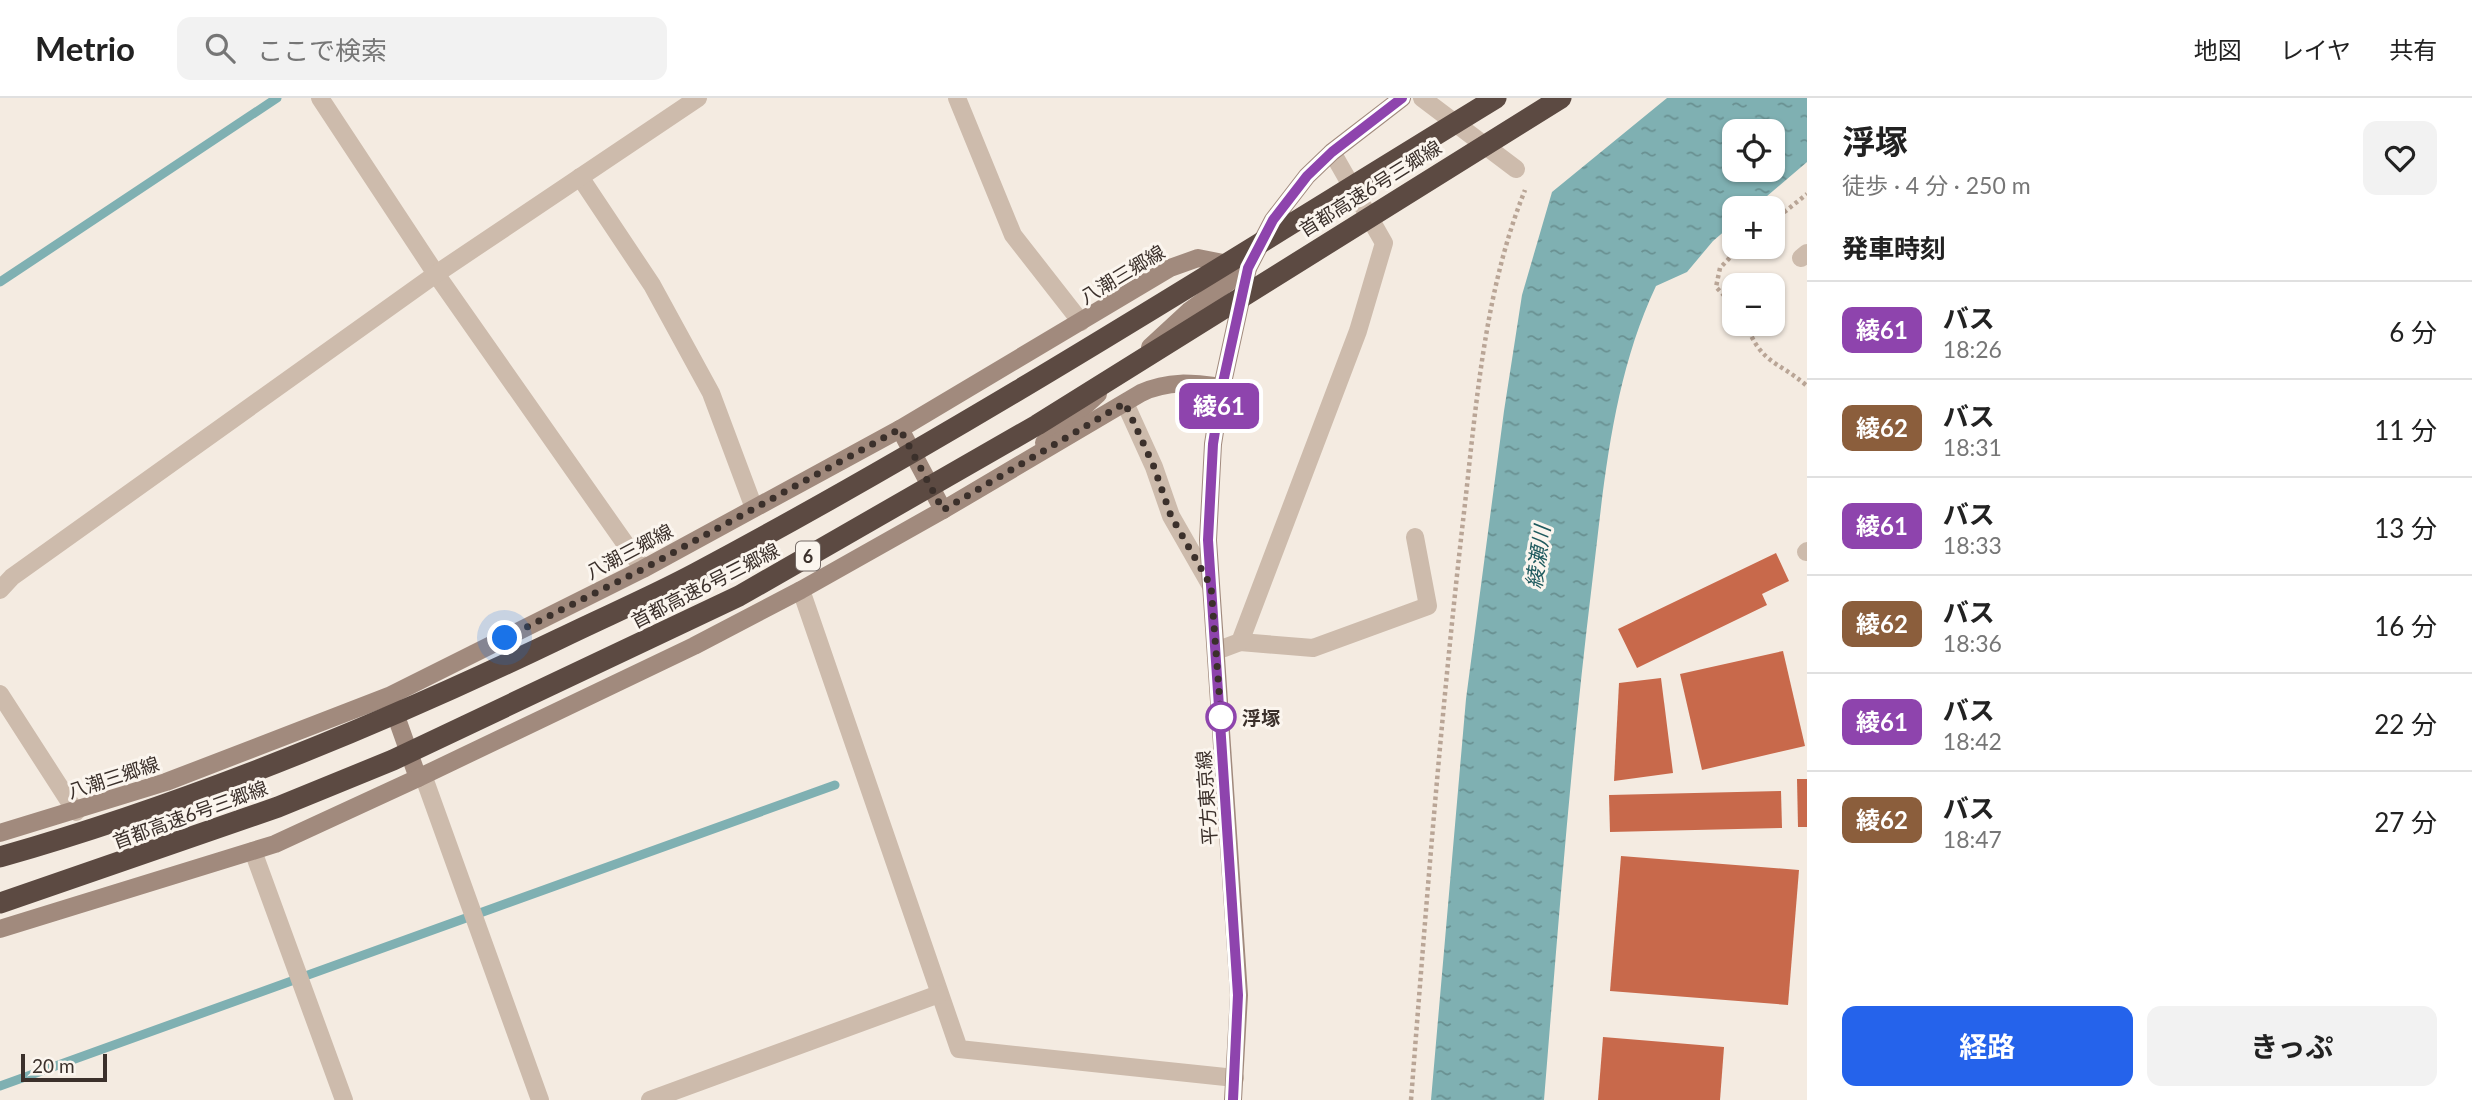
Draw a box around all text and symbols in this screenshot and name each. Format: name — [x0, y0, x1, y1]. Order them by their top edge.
search box — [177, 17, 667, 80]
text: Metrio — [35, 28, 135, 68]
icon: search — [201, 29, 239, 67]
text: ここで検索 — [257, 34, 387, 66]
text: 地図 — [2194, 35, 2242, 64]
text: レイヤ — [2280, 35, 2351, 64]
text: 共有 — [2389, 35, 2437, 64]
map controls — [1722, 119, 1785, 336]
button: locate — [1722, 119, 1785, 182]
text: 浮塚 — [1842, 121, 1908, 161]
button: heart — [2363, 121, 2437, 195]
street label: 首都高速6号三郷線 — [1295, 135, 1445, 241]
text: 徒歩 · 4 分 · 250 m — [1842, 171, 2031, 199]
button: + — [1722, 196, 1785, 259]
text: 発車時刻 — [1842, 232, 1946, 264]
street label: 八潮三郷線 — [1075, 240, 1169, 308]
button: − — [1722, 273, 1785, 336]
text: バス — [1943, 302, 1995, 334]
text: 綾61 — [1856, 315, 1908, 344]
text: 6 分 — [2389, 316, 2437, 348]
text: 18:26 — [1943, 335, 2002, 363]
line badge: 綾61 — [1179, 383, 1259, 429]
text: 綾61 — [1193, 391, 1245, 420]
text: バス — [1943, 400, 1995, 432]
text: 綾62 — [1856, 413, 1908, 442]
text: 11 分 — [2374, 414, 2437, 446]
text: 18:31 — [1943, 433, 2002, 461]
text: バス — [1943, 498, 1995, 530]
text: 綾61 — [1856, 511, 1908, 540]
text: 13 分 — [2374, 512, 2437, 544]
street label: 八潮三郷線 — [582, 519, 676, 583]
water label: 綾瀬川 — [1520, 522, 1554, 590]
text: 18:33 — [1943, 531, 2002, 559]
street label: 首都高速6号三郷線 — [627, 538, 783, 632]
road number: 6 — [796, 542, 820, 570]
text: バス — [1943, 596, 1995, 628]
text: 綾62 — [1856, 609, 1908, 638]
text: 16 分 — [2374, 610, 2437, 642]
your location — [487, 620, 522, 655]
text: 18:36 — [1943, 629, 2002, 657]
text: バス — [1943, 694, 1995, 726]
marker: 浮塚 — [1206, 702, 1236, 732]
place label: 浮塚 — [1242, 706, 1280, 729]
text: 綾61 — [1856, 707, 1908, 736]
text: 22 分 — [2374, 708, 2437, 740]
text: 18:42 — [1943, 727, 2002, 755]
street label: 平方東京線 — [1191, 750, 1221, 846]
street label: 八潮三郷線 — [64, 751, 162, 803]
street label: 首都高速6号三郷線 — [109, 775, 271, 853]
text: バス — [1943, 792, 1995, 824]
text: 綾62 — [1856, 805, 1908, 834]
text: 27 分 — [2374, 806, 2437, 838]
text: 18:47 — [1943, 825, 2002, 853]
button: 経路 — [1842, 1006, 2133, 1086]
button: きっぷ — [2147, 1006, 2437, 1086]
scale bar — [21, 1051, 107, 1083]
text: 20 m — [32, 1054, 75, 1077]

